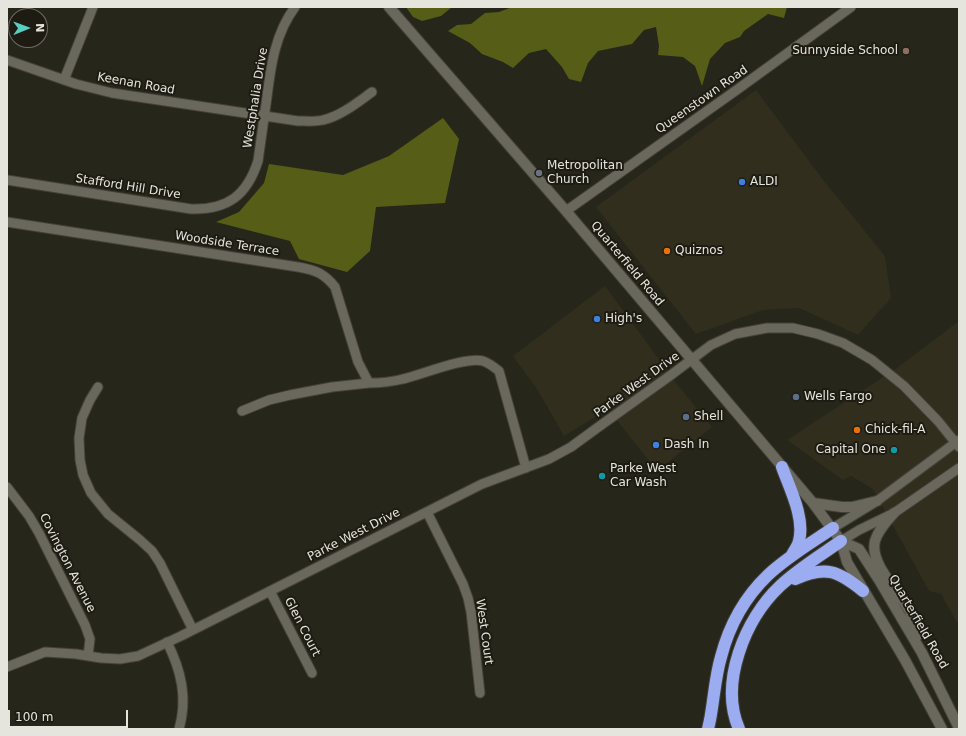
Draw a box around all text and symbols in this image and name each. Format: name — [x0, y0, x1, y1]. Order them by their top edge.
north arrow — [8, 8, 48, 48]
text: N — [33, 23, 46, 33]
place label: Sunnyside School — [792, 44, 898, 58]
marker: Sunnyside School — [901, 46, 911, 56]
street label: Westphalia Drive — [241, 47, 271, 149]
street label: Queenstown Road — [653, 63, 751, 137]
street label: Keenan Road — [96, 70, 176, 98]
place label: Metropolitan Church — [547, 159, 623, 187]
marker: Metropolitan Church — [534, 168, 544, 178]
street label: Stafford Hill Drive — [74, 172, 182, 202]
place label: ALDI — [750, 175, 778, 189]
marker: ALDI — [737, 177, 747, 187]
street label: Quarterfield Road — [587, 219, 667, 309]
street label: Woodside Terrace — [174, 229, 280, 259]
place label: Quiznos — [675, 244, 723, 258]
marker: Quiznos — [662, 246, 672, 256]
place label: High's — [605, 312, 642, 326]
marker: High's — [592, 314, 602, 324]
street label: Parke West Drive — [592, 349, 682, 421]
place label: Wells Fargo — [804, 390, 872, 404]
marker: Wells Fargo — [791, 392, 801, 402]
place label: Shell — [694, 410, 723, 424]
marker: Shell — [681, 412, 691, 422]
place label: Chick-fil-A — [865, 423, 925, 437]
marker: Chick-fil-A — [852, 425, 862, 435]
place label: Dash In — [664, 438, 709, 452]
marker: Dash In — [651, 440, 661, 450]
place label: Capital One — [816, 443, 886, 457]
marker: Capital One — [889, 445, 899, 455]
place label: Parke West Car Wash — [610, 462, 676, 490]
marker: Parke West Car Wash — [597, 471, 607, 481]
street label: Parke West Drive — [305, 505, 403, 565]
street label: Covington Avenue — [36, 511, 98, 615]
street label: Quarterfield Road — [885, 572, 951, 672]
street label: Glen Court — [281, 595, 323, 659]
street label: West Court — [472, 598, 496, 666]
scale bar — [10, 702, 130, 728]
text: 100 m — [15, 710, 53, 724]

